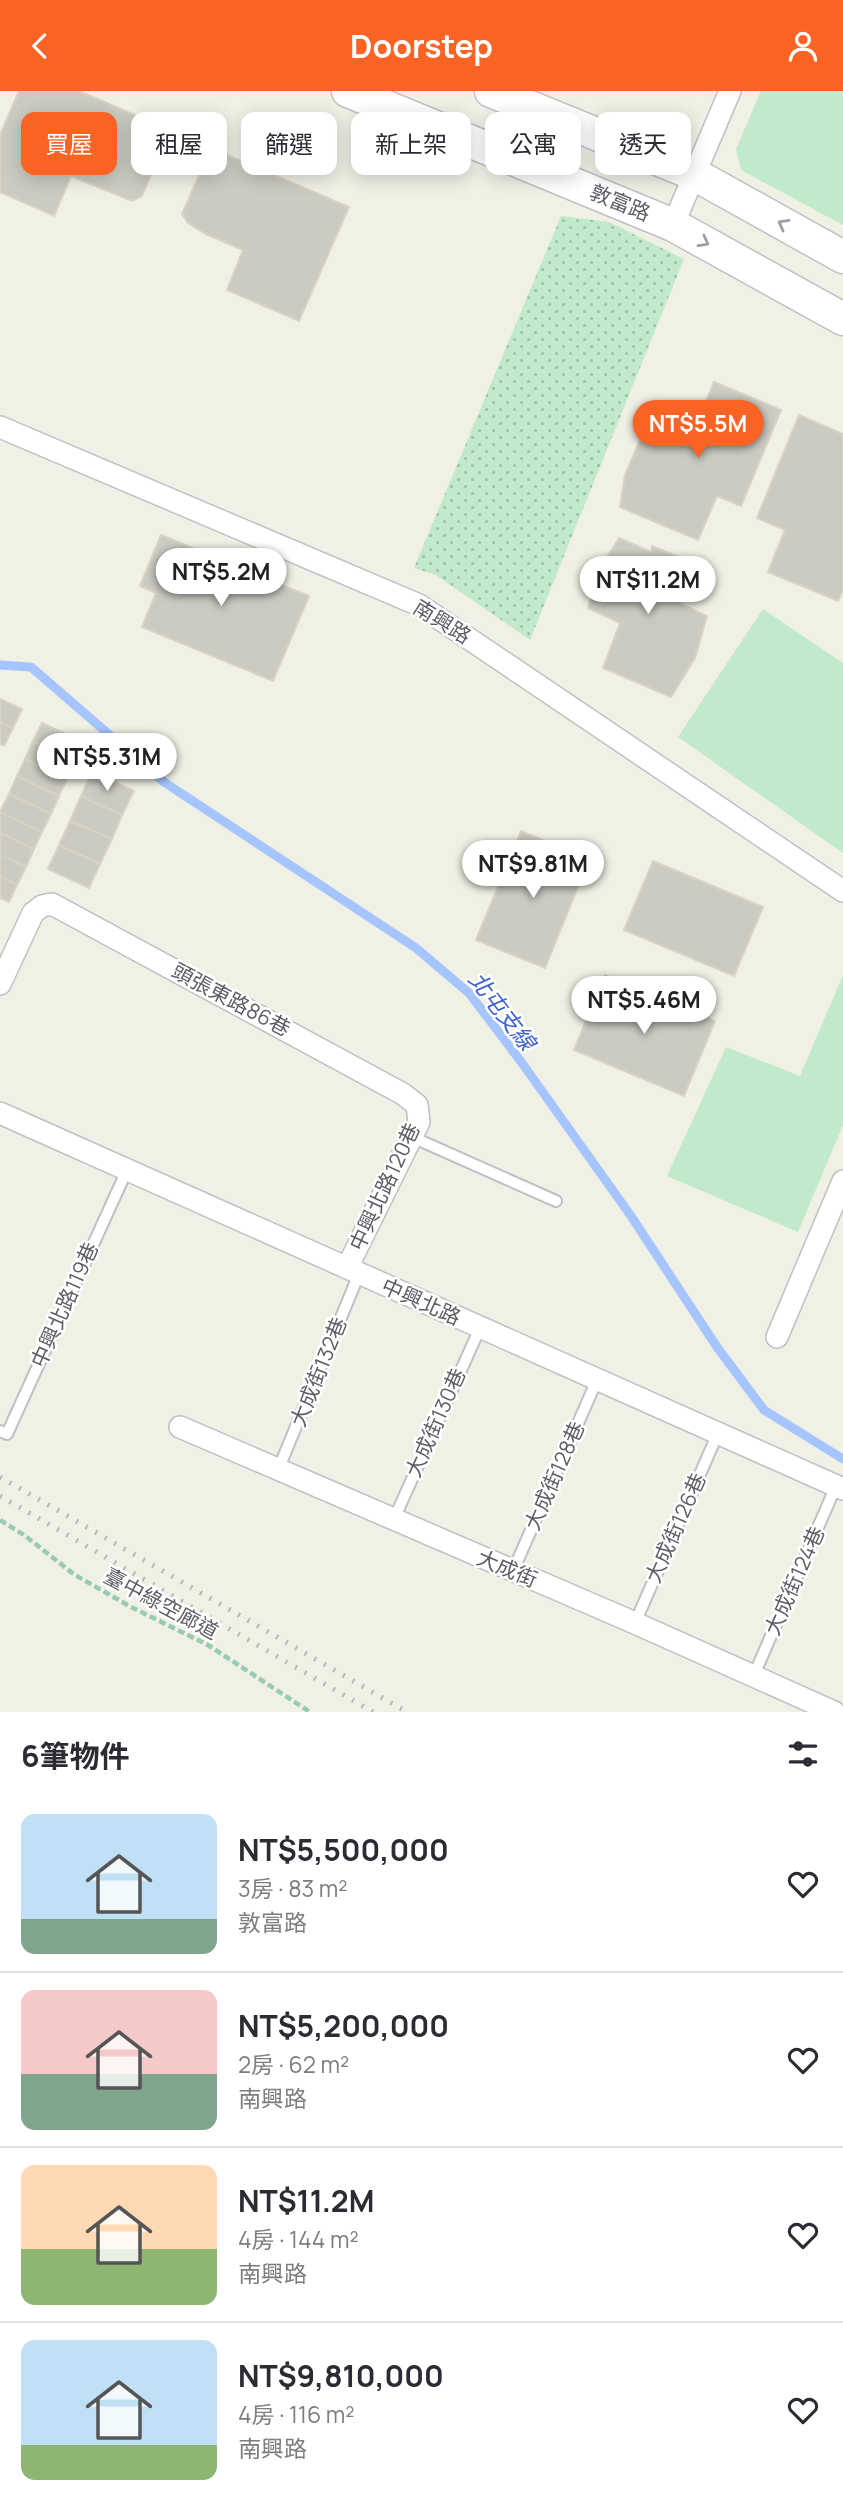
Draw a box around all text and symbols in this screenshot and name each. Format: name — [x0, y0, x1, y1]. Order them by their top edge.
text: Doorstep — [350, 24, 493, 68]
icon: back — [21, 27, 59, 65]
icon: person — [784, 27, 822, 65]
chip: 買屋 — [21, 112, 117, 175]
chip: 租屋 — [131, 112, 227, 175]
chip: 篩選 — [241, 112, 337, 175]
chip: 新上架 — [351, 112, 471, 175]
chip: 公寓 — [485, 112, 581, 175]
chip: 透天 — [595, 112, 691, 175]
street label: 敦富路 — [586, 177, 655, 227]
one-way arrow — [778, 219, 791, 232]
one-way arrow — [697, 234, 709, 248]
pin: NT$5.5M — [633, 401, 763, 460]
text: NT$5.5M — [649, 407, 747, 439]
pin: NT$5.2M — [156, 549, 286, 608]
text: NT$5.2M — [172, 555, 270, 587]
pin: NT$11.2M — [576, 557, 720, 616]
text: NT$11.2M — [596, 563, 700, 595]
street label: 南興路 — [408, 593, 477, 650]
pin: NT$5.31M — [35, 733, 179, 793]
text: NT$5.31M — [53, 740, 161, 772]
pin: NT$9.81M — [461, 841, 605, 900]
text: NT$9.81M — [478, 847, 588, 879]
street label: 頭張東路86巷 — [167, 956, 296, 1042]
water label: 北屯支線 — [462, 964, 546, 1059]
pin: NT$5.46M — [572, 977, 716, 1036]
text: NT$5.46M — [587, 983, 701, 1015]
street label: 中興北路120巷 — [342, 1118, 426, 1255]
street label: 中興北路119巷 — [24, 1237, 104, 1372]
street label: 中興北路 — [377, 1271, 465, 1331]
street label: 大成街132巷 — [283, 1313, 353, 1431]
street label: 大成街130巷 — [399, 1364, 472, 1482]
street label: 大成街128巷 — [518, 1417, 591, 1534]
street label: 大成街126巷 — [638, 1468, 712, 1587]
street label: 大成街124巷 — [758, 1522, 830, 1639]
street label: 大成街 — [473, 1543, 542, 1593]
street label: 臺中綠空廊道 — [99, 1561, 224, 1645]
text: 6筆物件 — [21, 1735, 130, 1776]
icon: filters — [784, 1735, 822, 1773]
text: NT$5,500,000 — [238, 1829, 449, 1870]
icon: home — [77, 1842, 161, 1926]
icon: heart — [784, 1865, 822, 1903]
text: 3房 · 83 m² — [238, 1872, 348, 1904]
text: 敦富路 — [238, 1906, 307, 1938]
text: NT$5,200,000 — [238, 2005, 449, 2046]
icon: home — [77, 2018, 161, 2102]
icon: heart — [784, 2041, 822, 2079]
text: 2房 · 62 m² — [238, 2048, 349, 2080]
text: 南興路 — [238, 2082, 307, 2114]
text: NT$11.2M — [238, 2180, 374, 2221]
icon: home — [77, 2193, 161, 2277]
icon: heart — [784, 2216, 822, 2254]
text: 4房 · 144 m² — [238, 2223, 359, 2255]
text: 南興路 — [238, 2257, 307, 2289]
text: NT$9,810,000 — [238, 2355, 444, 2396]
icon: home — [77, 2368, 161, 2452]
icon: heart — [784, 2391, 822, 2429]
text: 4房 · 116 m² — [238, 2398, 354, 2430]
text: 南興路 — [238, 2432, 307, 2464]

